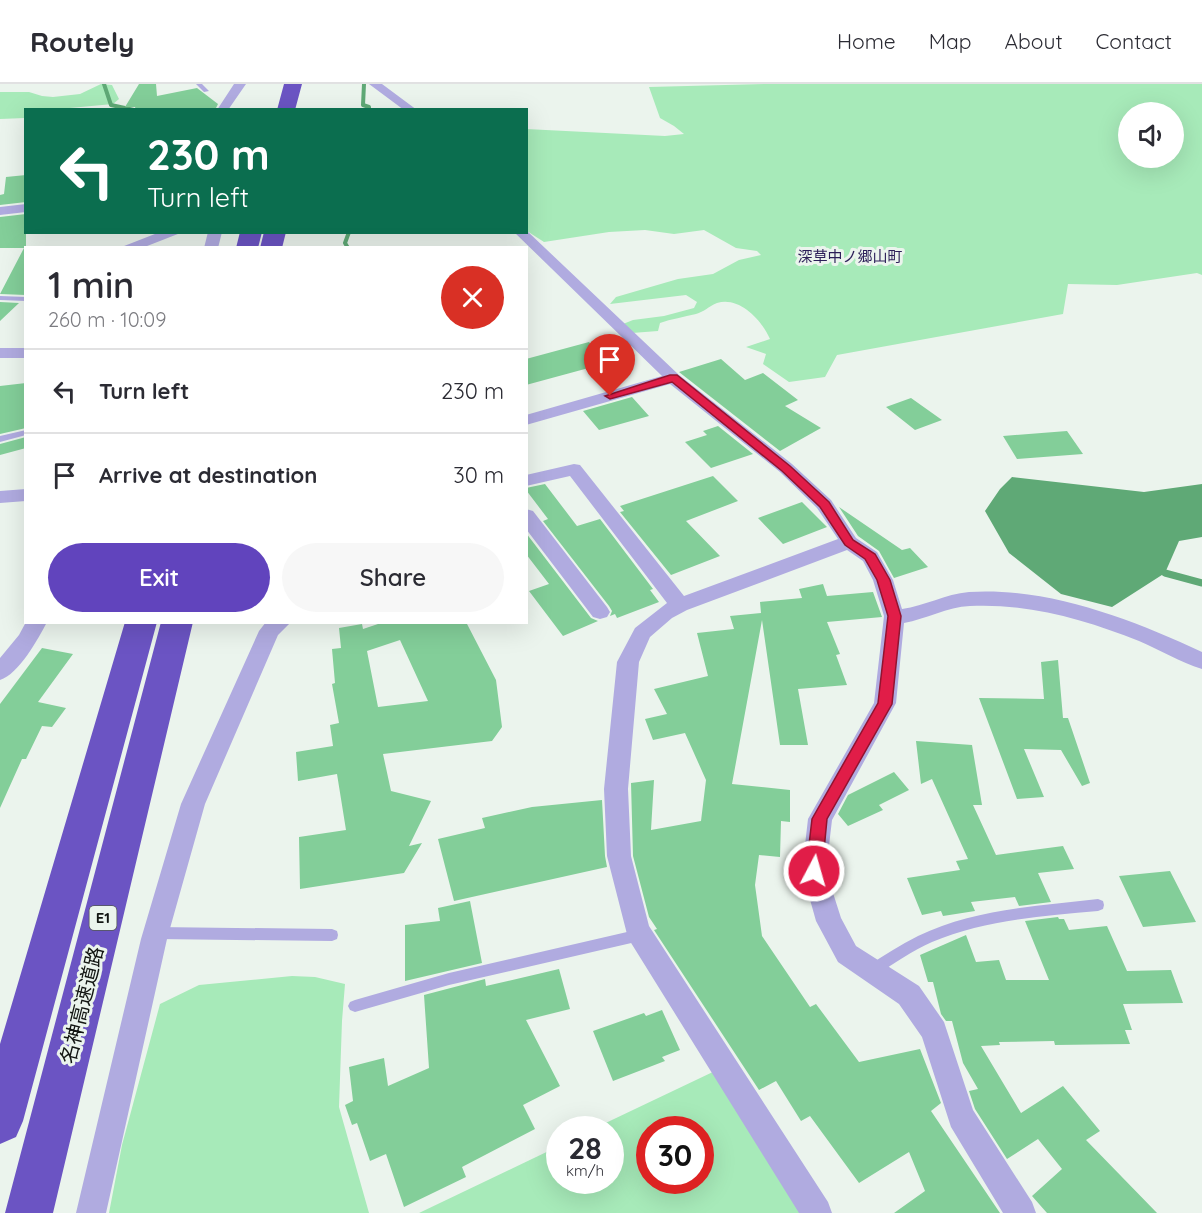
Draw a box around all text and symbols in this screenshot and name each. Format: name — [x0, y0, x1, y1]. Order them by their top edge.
text: Routely — [30, 24, 134, 59]
text: Home — [837, 28, 896, 54]
text: Map — [929, 28, 972, 54]
text: About — [1005, 28, 1063, 54]
text: Contact — [1096, 28, 1172, 54]
map controls — [1118, 102, 1184, 168]
button: sound — [1118, 102, 1184, 168]
text: 230 m — [147, 128, 270, 181]
icon: left — [48, 132, 126, 210]
text: Turn left — [147, 180, 249, 214]
district label: 深草中ノ郷山町 — [797, 247, 903, 266]
text: 1 min — [48, 262, 134, 307]
button: close — [441, 266, 504, 329]
text: 260 m · 10:09 — [48, 307, 166, 332]
pin — [584, 334, 635, 396]
icon: arrive — [593, 343, 626, 376]
icon: left — [48, 375, 81, 408]
text: Turn left — [99, 377, 189, 405]
text: 230 m — [441, 377, 504, 405]
icon: arrive — [48, 459, 81, 492]
text: Arrive at destination — [99, 461, 317, 489]
text: 30 m — [453, 461, 504, 489]
button: Exit — [48, 543, 270, 612]
button: Share — [282, 543, 504, 612]
position arrow — [782, 839, 846, 903]
road number: E1 — [90, 906, 116, 930]
street label: 名神高速道路 — [55, 944, 108, 1066]
speed limit sign: 30 — [636, 1116, 714, 1194]
text: 28 — [568, 1129, 602, 1167]
text: km/h — [566, 1161, 604, 1180]

